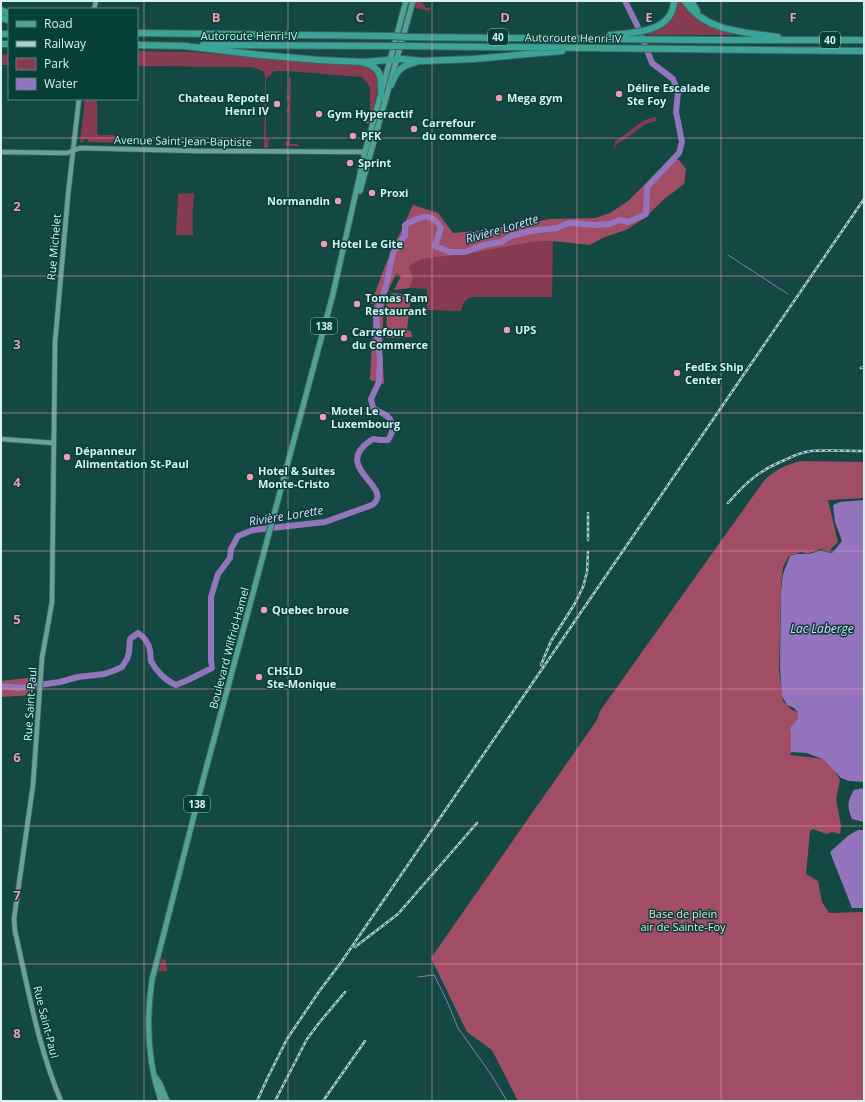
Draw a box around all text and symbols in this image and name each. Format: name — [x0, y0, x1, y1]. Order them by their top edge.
legend — [8, 8, 138, 100]
text: B — [212, 8, 221, 26]
text: C — [356, 8, 364, 26]
text: D — [500, 8, 510, 26]
text: E — [645, 8, 653, 26]
text: F — [789, 8, 797, 26]
text: Road — [44, 15, 73, 32]
street label: Autoroute Henri-IV — [201, 28, 298, 43]
road number: 40 — [488, 29, 508, 45]
street label: Autoroute Henri-IV — [525, 29, 622, 46]
road number: 40 — [820, 32, 840, 48]
text: Railway — [44, 35, 87, 52]
text: Park — [44, 55, 70, 72]
text: Water — [44, 75, 78, 92]
place label: Délire Escalade Ste Foy — [627, 80, 711, 108]
marker: Délire Escalade Ste Foy — [614, 89, 624, 99]
place label: Chateau Repotel Henri IV — [178, 90, 270, 118]
place label: Mega gym — [507, 90, 563, 105]
marker: Mega gym — [494, 93, 504, 103]
marker: Chateau Repotel Henri IV — [272, 99, 282, 109]
place label: Gym Hyperactif — [327, 106, 413, 121]
marker: Gym Hyperactif — [314, 109, 324, 119]
place label: Carrefour du commerce — [422, 115, 497, 143]
marker: Carrefour du commerce — [409, 124, 419, 134]
place label: PFK — [361, 128, 382, 143]
marker: PFK — [348, 131, 358, 141]
street label: Avenue Saint-Jean-Baptiste — [114, 132, 252, 149]
place label: Sprint — [358, 155, 392, 170]
marker: Sprint — [345, 158, 355, 168]
place label: Proxi — [380, 185, 408, 200]
marker: Proxi — [367, 188, 377, 198]
place label: Normandin — [267, 193, 330, 208]
marker: Normandin — [333, 196, 343, 206]
text: 2 — [13, 197, 21, 215]
water label: Rivière Lorette — [463, 210, 540, 247]
street label: Rue Michelet — [43, 213, 64, 281]
place label: Hotel Le Gite — [332, 236, 403, 251]
marker: Hotel Le Gite — [319, 239, 329, 249]
place label: Tomas Tam Restaurant — [365, 290, 428, 318]
marker: Tomas Tam Restaurant — [352, 299, 362, 309]
road number: 138 — [311, 318, 337, 334]
place label: UPS — [515, 322, 536, 337]
place label: Carrefour du Commerce — [352, 324, 429, 352]
marker: UPS — [502, 325, 512, 335]
marker: Carrefour du Commerce — [339, 333, 349, 343]
text: 3 — [13, 335, 21, 353]
place label: FedEx Ship Center — [685, 359, 744, 387]
marker: FedEx Ship Center — [672, 368, 682, 378]
place label: Motel Le Luxembourg — [331, 403, 401, 431]
marker: Motel Le Luxembourg — [318, 412, 328, 422]
place label: Dépanneur Alimentation St-Paul — [75, 443, 189, 471]
marker: Dépanneur Alimentation St-Paul — [62, 452, 72, 462]
place label: Hotel & Suites Monte-Cristo — [258, 463, 336, 491]
marker: Hotel & Suites Monte-Cristo — [245, 472, 255, 482]
text: 4 — [13, 473, 21, 491]
water label: Rivière Lorette — [247, 501, 324, 530]
street label: Boulevard Wilfrid-Hamel — [205, 585, 252, 710]
place label: Quebec broue — [272, 602, 349, 617]
marker: Quebec broue — [259, 605, 269, 615]
text: 5 — [13, 610, 21, 628]
water label: Lac Laberge — [790, 620, 854, 637]
place label: CHSLD Ste-Monique — [267, 663, 337, 691]
street label: Rue Saint-Paul — [19, 667, 40, 741]
marker: CHSLD Ste-Monique — [254, 672, 264, 682]
text: 6 — [13, 748, 21, 766]
road number: 138 — [184, 796, 210, 812]
text: 7 — [13, 886, 21, 904]
park label: Base de plein air de Sainte-Foy — [640, 906, 726, 934]
street label: Rue Saint-Paul — [30, 984, 63, 1060]
text: 8 — [13, 1024, 21, 1042]

